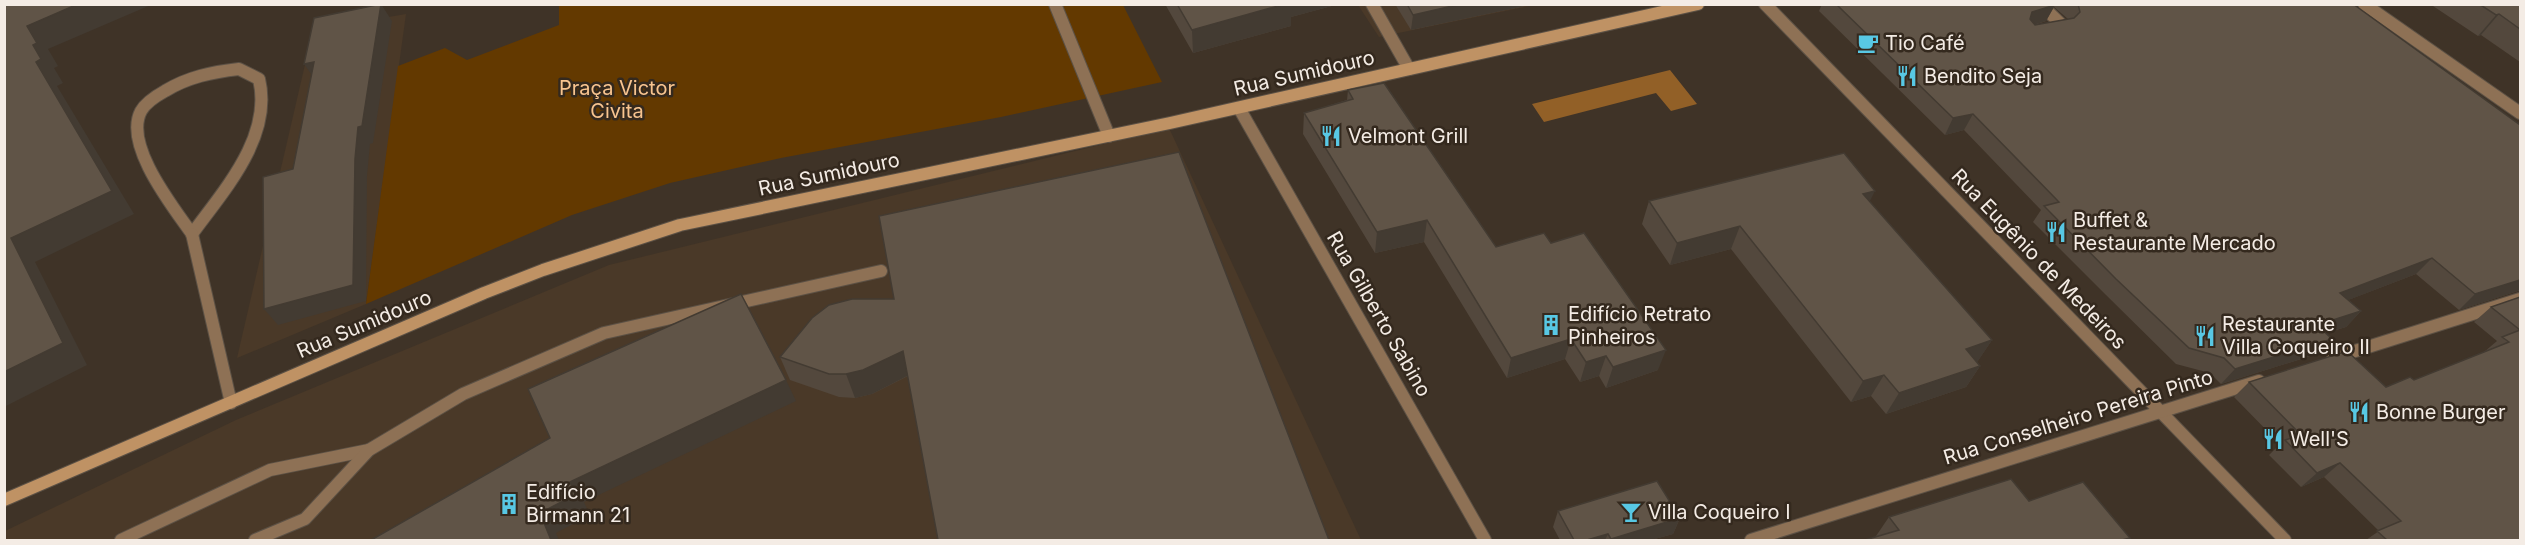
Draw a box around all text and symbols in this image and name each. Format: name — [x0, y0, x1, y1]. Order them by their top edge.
cafe icon: Tio Café — [1856, 31, 1880, 55]
place label: Tio Café — [1885, 31, 1965, 55]
street label: Rua Sumidouro — [1231, 45, 1377, 101]
restaurant icon: Bendito Seja — [1895, 64, 1919, 88]
place label: Bendito Seja — [1924, 64, 2042, 88]
park label: Praça Victor Civita — [559, 76, 675, 123]
restaurant icon: Velmont Grill — [1319, 124, 1343, 148]
place label: Velmont Grill — [1348, 124, 1468, 148]
street label: Rua Sumidouro — [756, 147, 902, 201]
street label: Rua Eugênio de Medeiros — [1947, 164, 2131, 354]
place label: Buffet & Restaurante Mercado — [2073, 208, 2276, 255]
restaurant icon: Buffet & Restaurante Mercado — [2044, 220, 2068, 244]
street label: Rua Gilberto Sabino — [1322, 227, 1436, 401]
street label: Rua Sumidouro — [293, 285, 435, 363]
place label: Edifício Retrato Pinheiros — [1568, 302, 1711, 349]
place label: Restaurante Villa Coqueiro II — [2222, 312, 2370, 359]
building icon: Edifício Retrato Pinheiros — [1539, 313, 1563, 337]
restaurant icon: Restaurante Villa Coqueiro II — [2193, 324, 2217, 348]
street label: Rua Conselheiro Pereira Pinto — [1940, 365, 2216, 469]
restaurant icon: Bonne Burger — [2347, 400, 2371, 424]
place label: Bonne Burger — [2376, 400, 2506, 424]
restaurant icon: Well'S — [2261, 427, 2285, 451]
place label: Well'S — [2290, 427, 2349, 451]
place label: Edifício Birmann 21 — [526, 480, 630, 527]
building icon: Edifício Birmann 21 — [497, 492, 521, 516]
bar icon: Villa Coqueiro I — [1619, 500, 1643, 524]
place label: Villa Coqueiro I — [1648, 500, 1791, 524]

